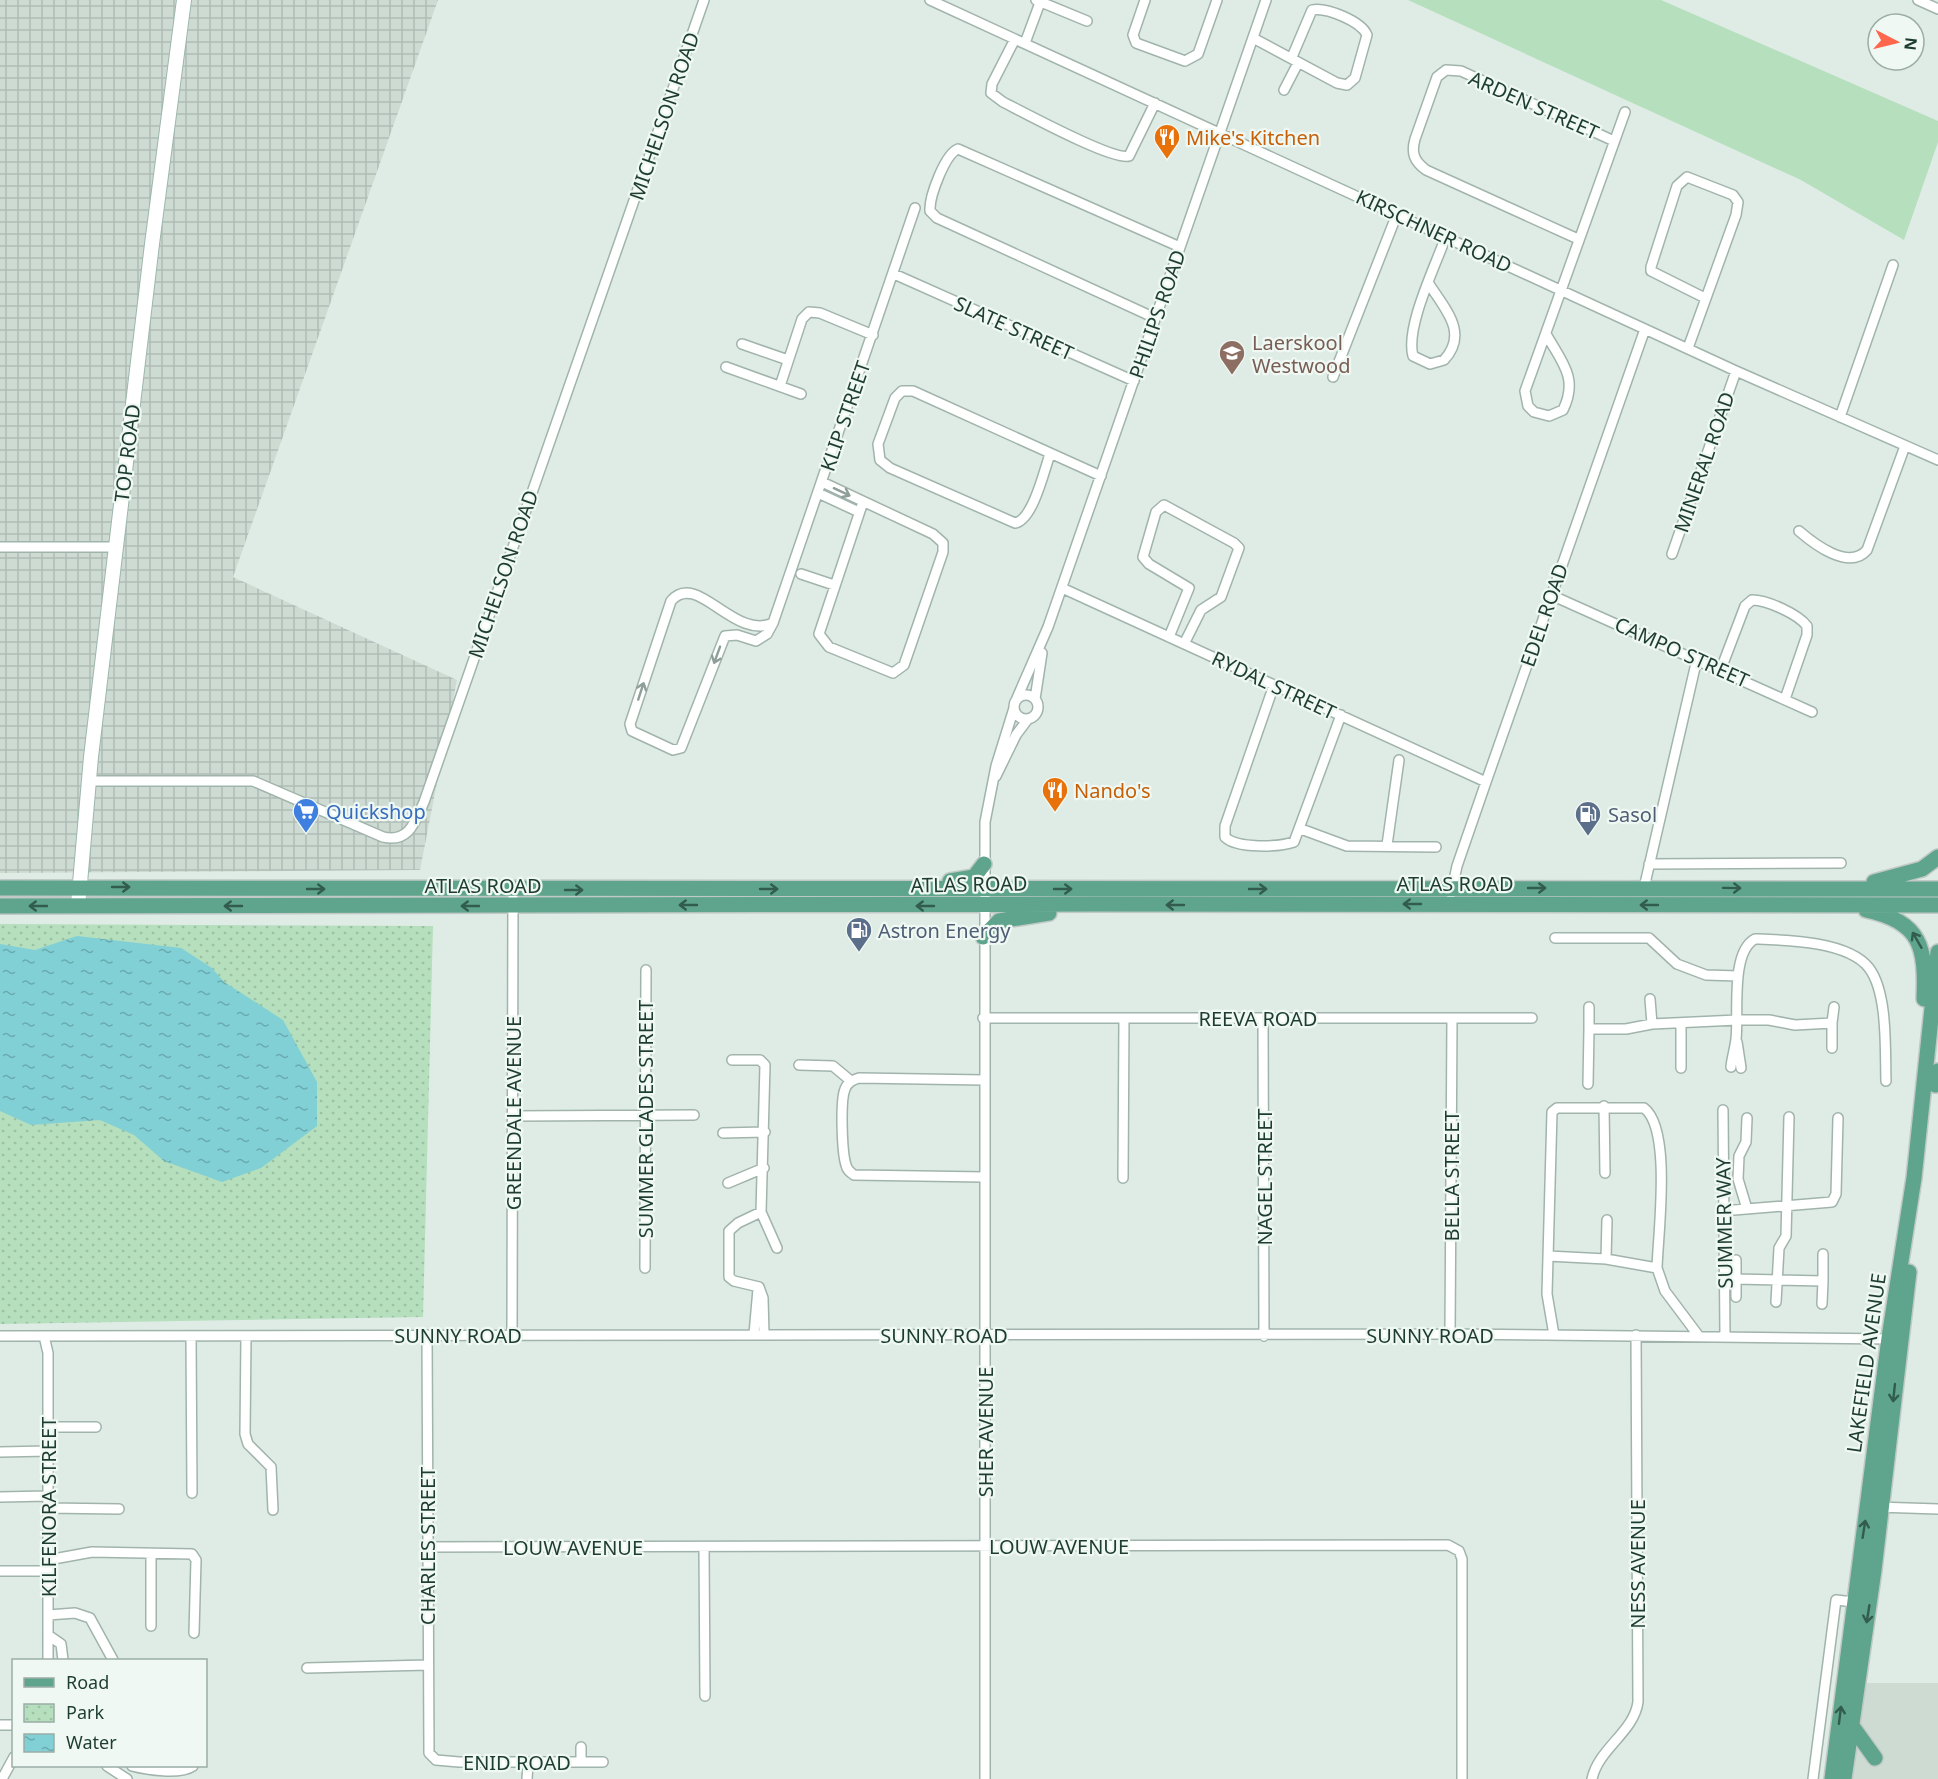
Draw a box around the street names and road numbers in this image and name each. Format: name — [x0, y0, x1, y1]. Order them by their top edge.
street label: MICHELSON ROAD — [623, 28, 705, 204]
street label: ARDEN STREET — [1465, 64, 1603, 146]
street label: KIRSCHNER ROAD — [1352, 183, 1516, 279]
street label: PHILIPS ROAD — [1122, 246, 1192, 382]
street label: SLATE STREET — [950, 290, 1078, 366]
street label: KLIP STREET — [814, 357, 876, 475]
street label: MINERAL ROAD — [1667, 388, 1741, 536]
street label: TOP ROAD — [108, 402, 146, 504]
street label: MICHELSON ROAD — [462, 486, 544, 662]
street label: EDEL ROAD — [1514, 560, 1574, 670]
street label: CAMPO STREET — [1611, 610, 1753, 694]
street label: RYDAL STREET — [1207, 644, 1341, 726]
street label: ATLAS ROAD — [910, 869, 1028, 899]
street label: ATLAS ROAD — [1397, 870, 1513, 897]
street label: ATLAS ROAD — [425, 872, 541, 899]
street label: SUMMER GLADES STREET — [632, 1000, 659, 1238]
street label: REEVA ROAD — [1199, 1005, 1317, 1032]
street label: GREENDALE AVENUE — [500, 1016, 527, 1210]
street label: NAGEL STREET — [1251, 1109, 1278, 1245]
street label: BELLA STREET — [1438, 1111, 1465, 1241]
street label: SUMMER WAY — [1709, 1156, 1739, 1289]
street label: LAKEFIELD AVENUE — [1840, 1271, 1892, 1455]
street label: SUNNY ROAD — [394, 1322, 522, 1349]
street label: SUNNY ROAD — [880, 1322, 1008, 1349]
street label: SUNNY ROAD — [1366, 1322, 1494, 1349]
street label: SHER AVENUE — [972, 1367, 999, 1497]
street label: KILFENORA STREET — [35, 1417, 62, 1597]
street label: CHARLES STREET — [414, 1467, 441, 1625]
street label: NESS AVENUE — [1624, 1499, 1651, 1629]
street label: LOUW AVENUE — [989, 1533, 1129, 1560]
street label: LOUW AVENUE — [503, 1534, 643, 1561]
street label: ENID ROAD — [463, 1749, 571, 1776]

